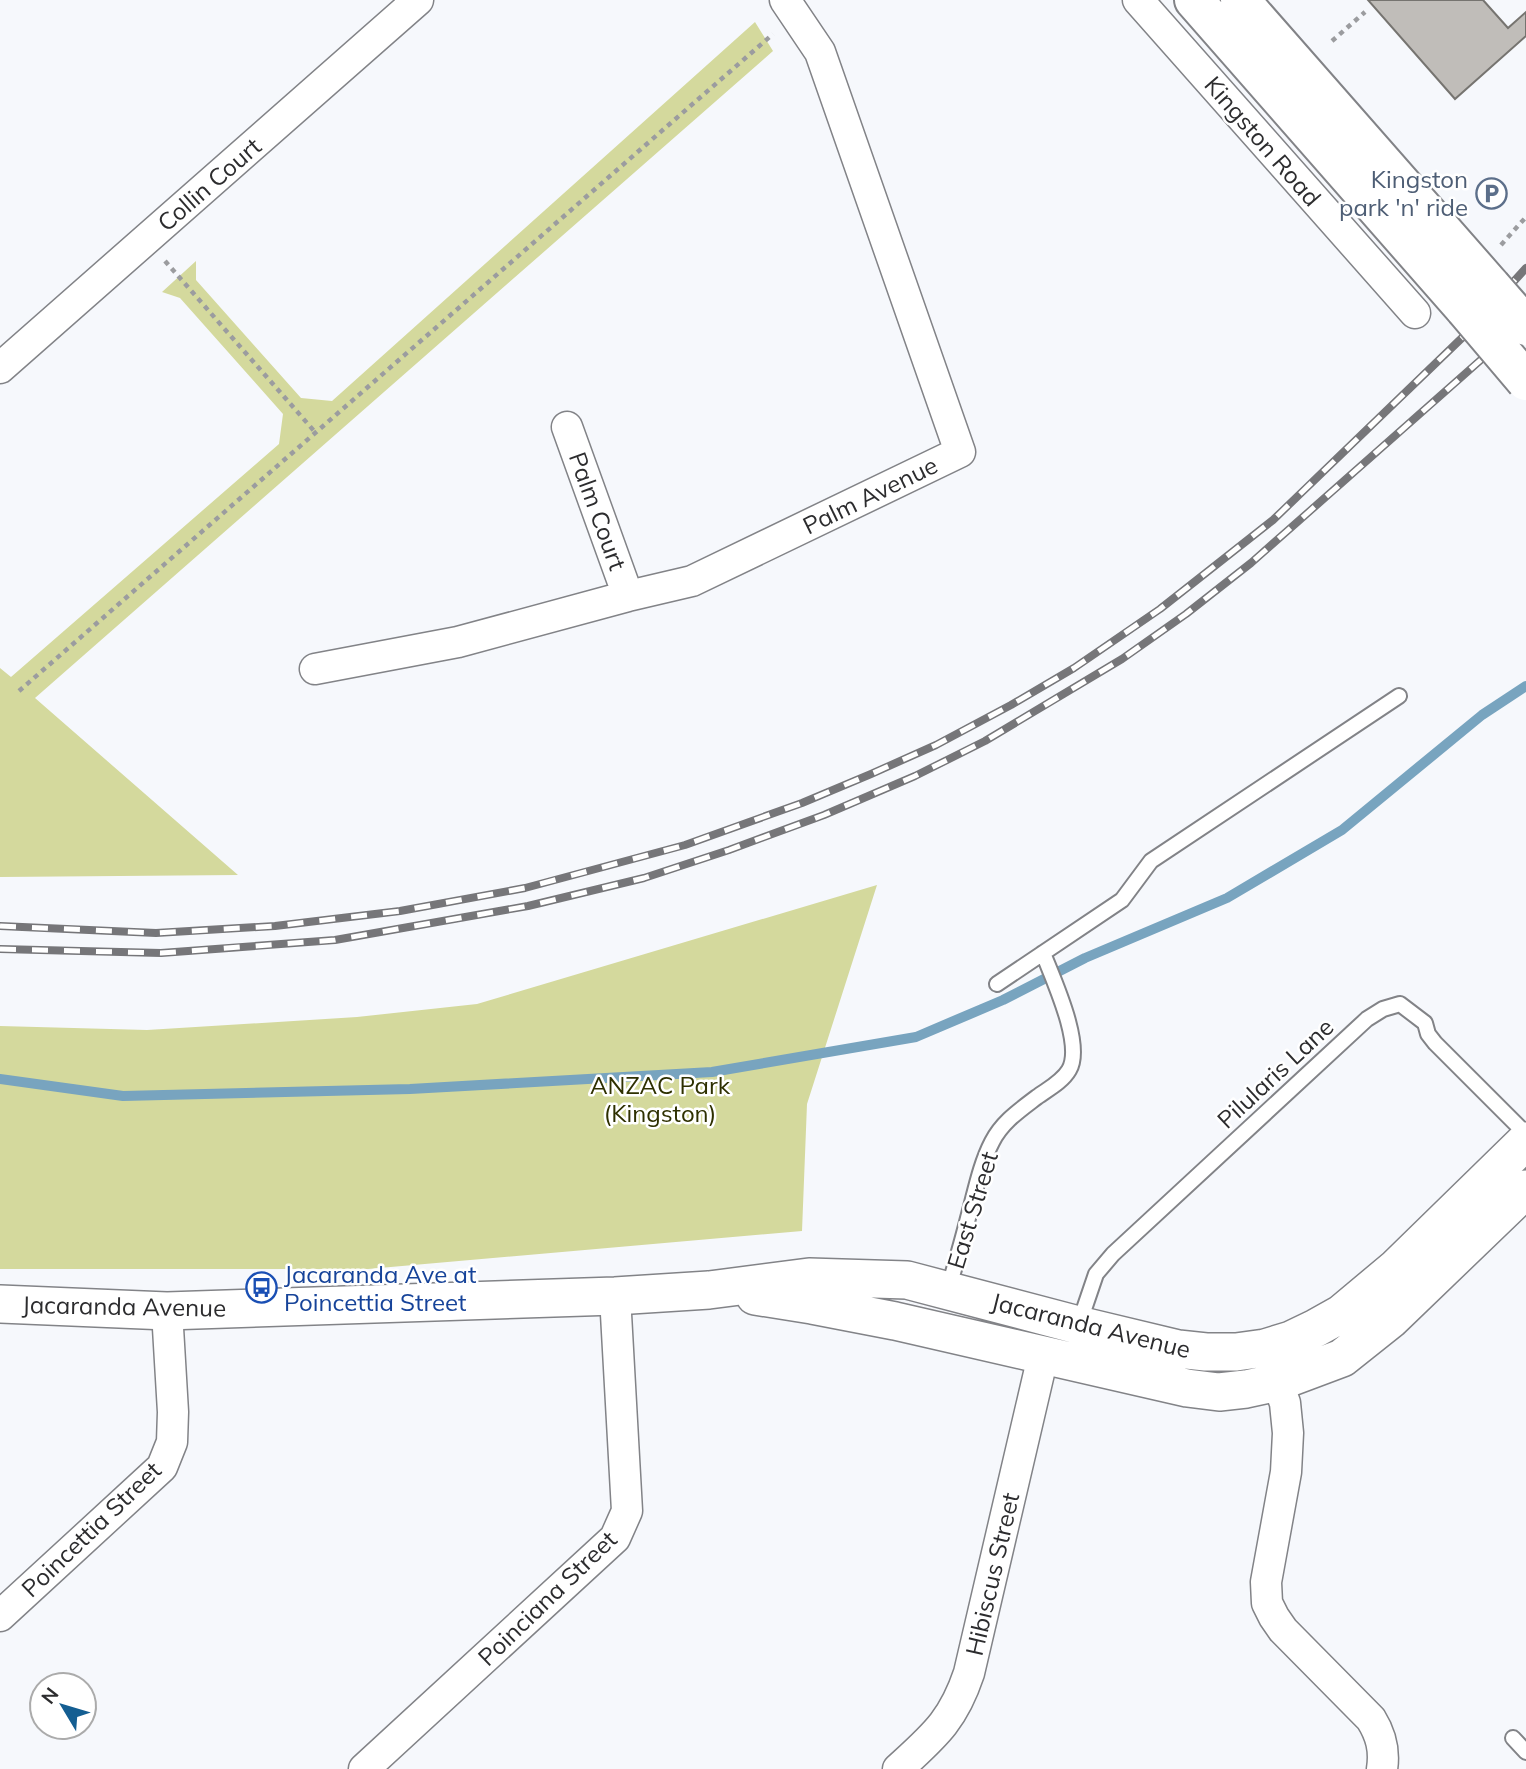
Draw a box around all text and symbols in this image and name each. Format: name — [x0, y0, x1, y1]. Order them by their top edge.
street label: Kingston Road — [1198, 70, 1328, 212]
street label: Collin Court — [151, 131, 267, 237]
place label: Kingston park 'n' ride — [1339, 164, 1468, 222]
parking icon: Kingston park 'n' ride — [1474, 176, 1508, 210]
street label: Palm Court — [563, 448, 633, 574]
street label: Palm Avenue — [798, 449, 942, 541]
street label: Pilularis Lane — [1211, 1011, 1339, 1135]
park label: ANZAC Park (Kingston) — [590, 1070, 731, 1128]
street label: East Street — [940, 1148, 1004, 1272]
place label: Jacaranda Ave at Poincettia Street — [284, 1259, 476, 1317]
bus stop icon: Jacaranda Ave at Poincettia Street — [244, 1271, 278, 1305]
street label: Jacaranda Avenue — [988, 1286, 1194, 1364]
street label: Jacaranda Avenue — [22, 1289, 226, 1323]
street label: Poincettia Street — [15, 1455, 167, 1603]
street label: Hibiscus Street — [959, 1490, 1025, 1658]
street label: Poinciana Street — [471, 1524, 623, 1672]
north arrow — [28, 1671, 98, 1741]
text: N — [36, 1682, 63, 1709]

